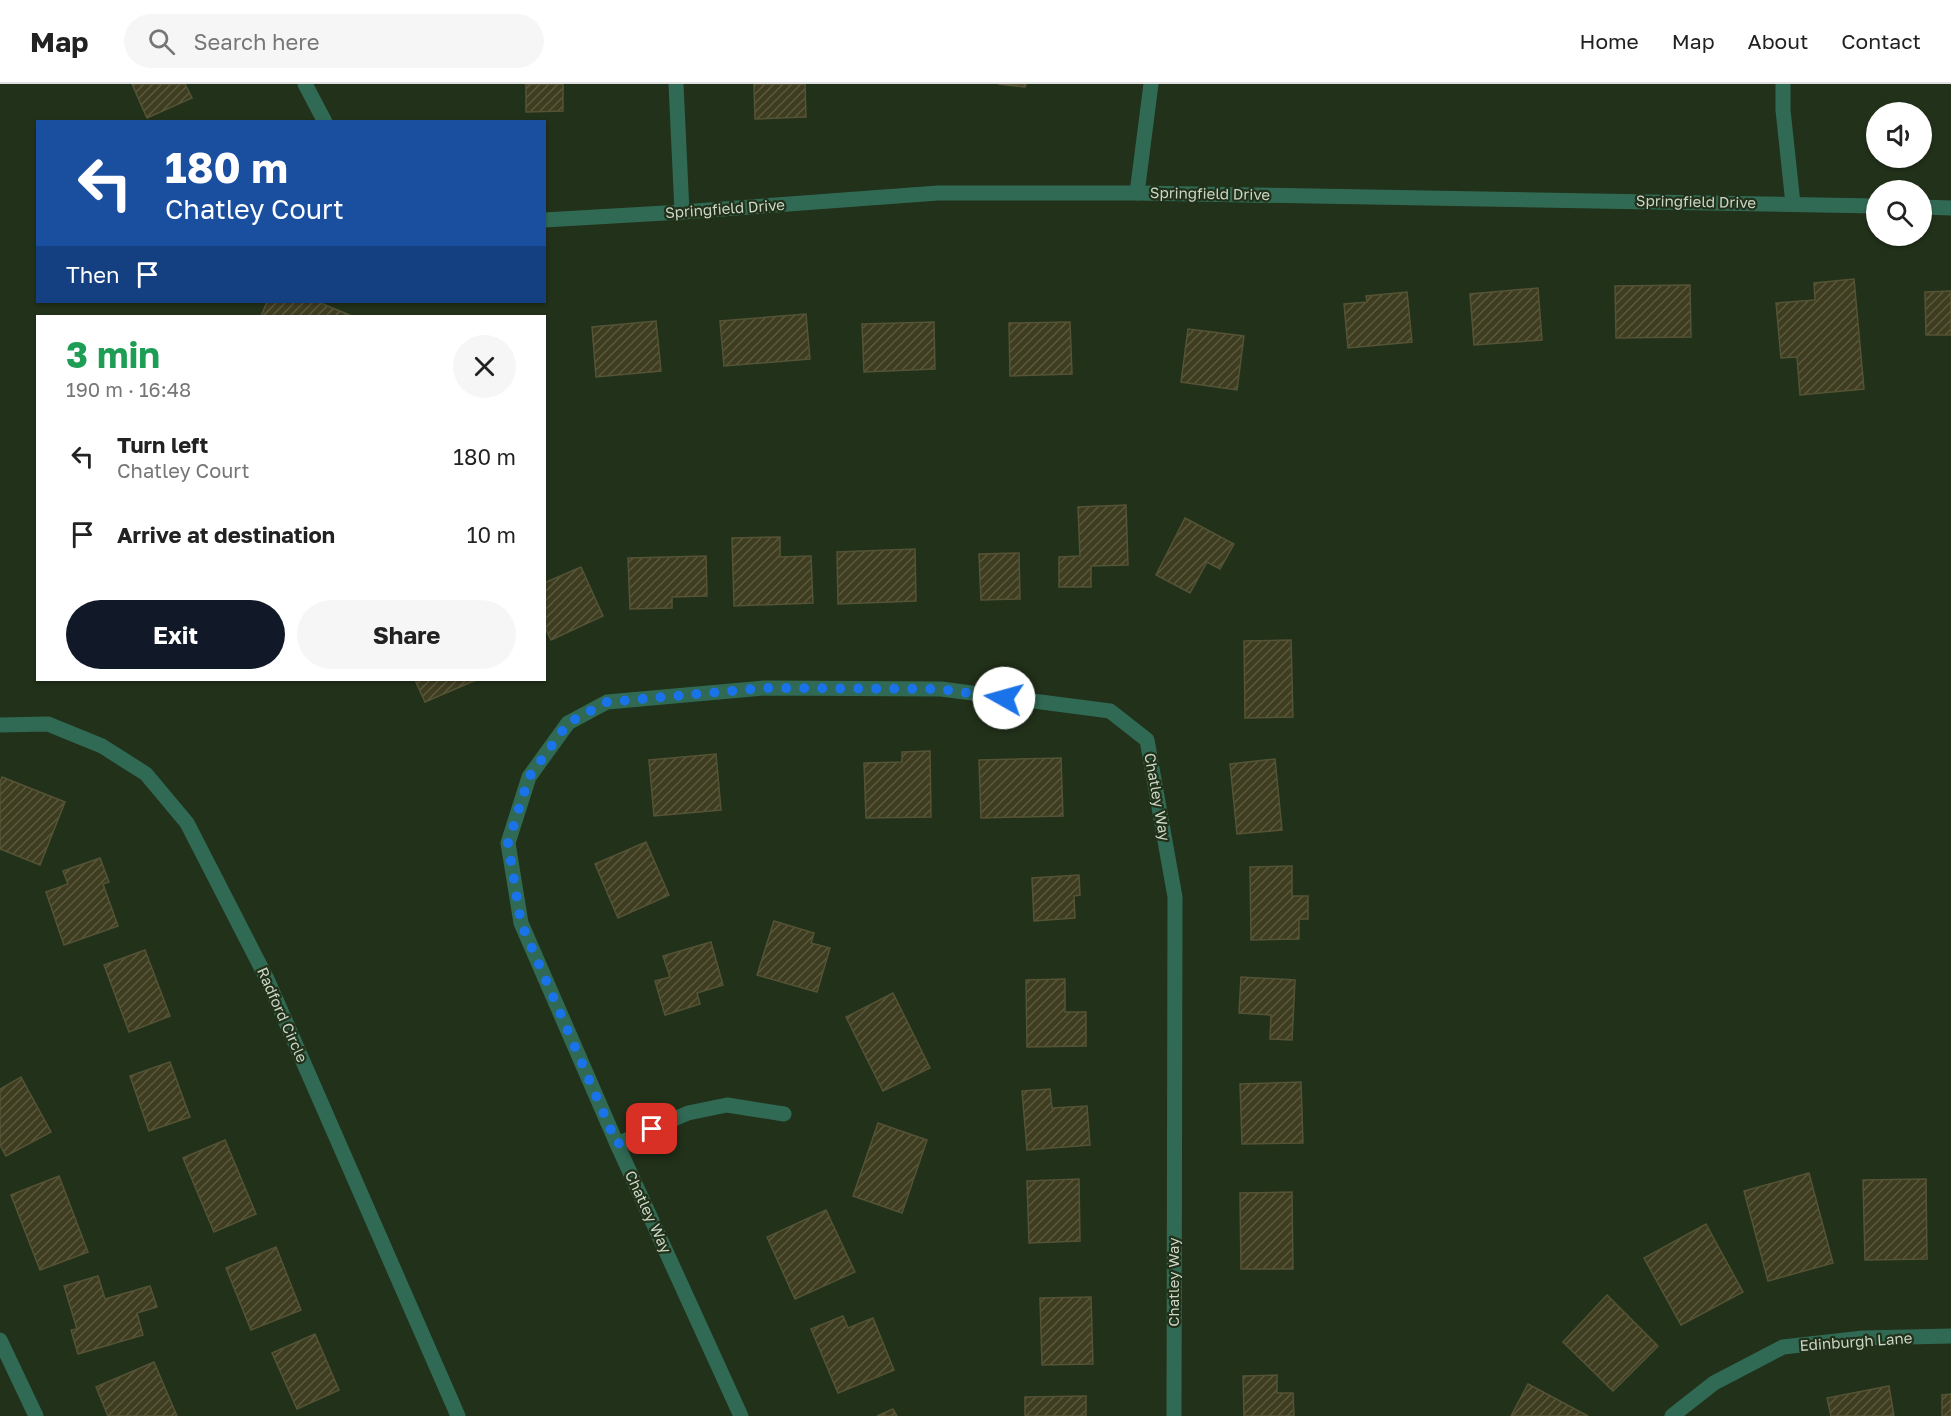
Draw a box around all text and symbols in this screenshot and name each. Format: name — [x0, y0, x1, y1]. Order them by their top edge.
search box — [124, 14, 544, 68]
text: Map — [30, 25, 88, 58]
icon: search — [145, 25, 178, 58]
text: Search here — [193, 28, 319, 55]
text: Home — [1579, 28, 1639, 54]
text: Map — [1672, 28, 1715, 54]
text: About — [1748, 28, 1808, 54]
text: Contact — [1841, 28, 1921, 54]
map controls — [1866, 102, 1932, 246]
button: sound — [1866, 102, 1932, 168]
text: 180 m — [165, 142, 288, 192]
icon: left — [66, 144, 144, 222]
button: search — [1866, 180, 1932, 246]
street label: Springfield Drive — [1150, 183, 1271, 203]
street label: Springfield Drive — [1636, 191, 1757, 211]
text: Chatley Court — [165, 193, 344, 225]
street label: Springfield Drive — [664, 195, 786, 221]
icon: arrive — [131, 258, 164, 291]
text: Then — [66, 261, 119, 288]
text: 3 min — [66, 333, 160, 376]
button: close — [453, 335, 516, 398]
text: 190 m · 16:48 — [66, 377, 191, 401]
text: Turn left — [117, 431, 208, 458]
icon: left — [66, 440, 99, 473]
text: 180 m — [453, 443, 516, 470]
text: Chatley Court — [117, 458, 250, 482]
icon: arrive — [66, 518, 99, 551]
text: Arrive at destination — [117, 521, 335, 548]
text: 10 m — [467, 521, 516, 548]
button: Exit — [66, 600, 285, 669]
button: Share — [297, 600, 516, 669]
position arrow — [972, 666, 1036, 730]
street label: Chatley Way — [1141, 751, 1175, 843]
street label: Radford Circle — [254, 964, 312, 1065]
pin — [626, 1103, 677, 1154]
icon: arrive — [635, 1112, 668, 1145]
street label: Chatley Way — [622, 1167, 676, 1256]
street label: Chatley Way — [1164, 1237, 1182, 1327]
street label: Edinburgh Lane — [1799, 1328, 1913, 1354]

